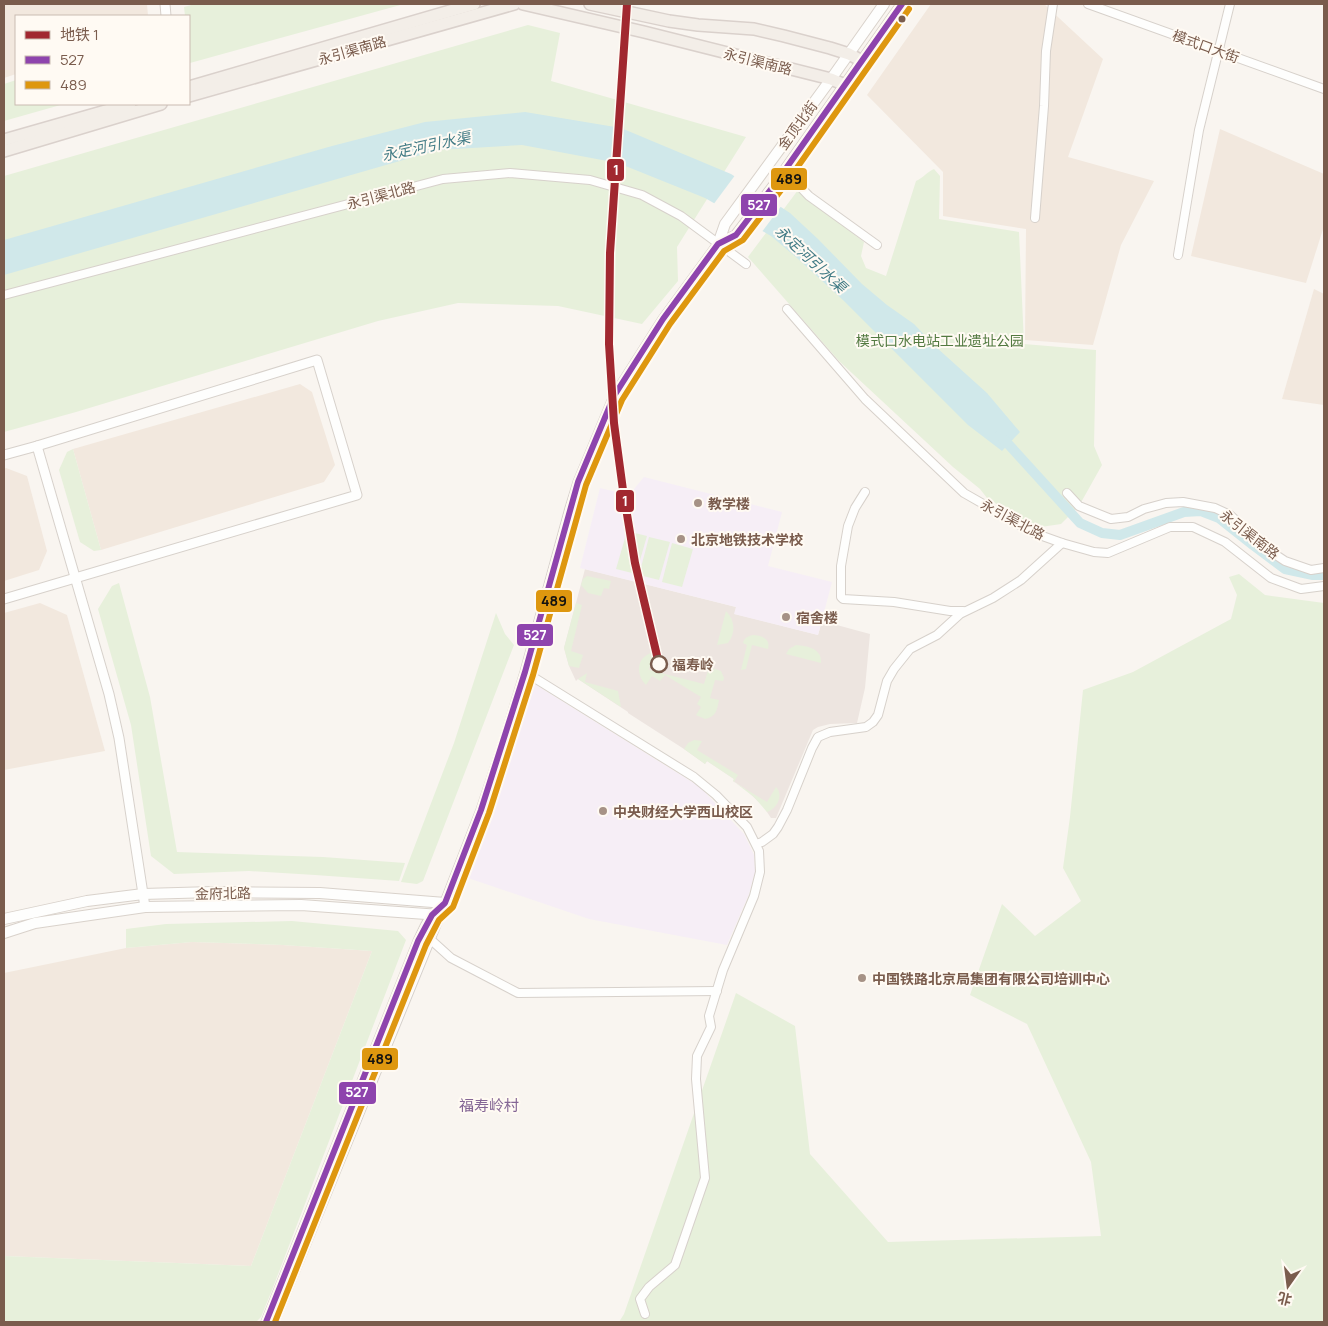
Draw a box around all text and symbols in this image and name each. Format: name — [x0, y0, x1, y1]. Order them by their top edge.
unlabelled marker — [897, 14, 907, 24]
legend — [15, 15, 190, 105]
text: 地铁 1 — [60, 24, 99, 45]
street label: 模式口大街 — [1170, 25, 1242, 67]
street label: 永引渠南路 — [316, 31, 388, 69]
street label: 永引渠南路 — [722, 43, 794, 79]
text: 527 — [60, 49, 84, 70]
text: 489 — [60, 74, 87, 95]
street label: 金顶北街 — [773, 97, 821, 153]
water label: 永定河引水渠 — [380, 126, 474, 166]
line badge: 1 — [606, 158, 625, 182]
text: 1 — [613, 160, 619, 179]
line badge: 489 — [770, 167, 808, 191]
text: 489 — [776, 169, 802, 188]
street label: 永引渠北路 — [345, 177, 417, 213]
line badge: 527 — [740, 193, 778, 217]
text: 527 — [747, 195, 771, 214]
water label: 永定河引水渠 — [771, 221, 853, 299]
park label: 模式口水电站工业遗址公园 — [856, 331, 1024, 350]
line badge: 1 — [615, 489, 635, 513]
text: 1 — [622, 491, 628, 510]
place label: 教学楼 — [708, 494, 750, 513]
street label: 永引渠北路 — [978, 494, 1048, 544]
marker: 教学楼 — [692, 497, 704, 509]
street label: 永引渠南路 — [1217, 505, 1283, 563]
place label: 北京地铁技术学校 — [691, 530, 803, 549]
marker: 北京地铁技术学校 — [675, 533, 687, 545]
line badge: 489 — [535, 589, 573, 613]
text: 489 — [541, 591, 567, 610]
place label: 宿舍楼 — [796, 608, 838, 627]
marker: 宿舍楼 — [780, 611, 792, 623]
line badge: 527 — [516, 623, 554, 647]
text: 527 — [523, 625, 547, 644]
marker: 福寿岭 — [650, 655, 668, 673]
place label: 福寿岭 — [672, 655, 714, 674]
place label: 中央财经大学西山校区 — [613, 802, 753, 821]
marker: 中央财经大学西山校区 — [597, 805, 609, 817]
street label: 金府北路 — [195, 883, 251, 903]
place label: 中国铁路北京局集团有限公司培训中心 — [872, 969, 1110, 988]
marker: 中国铁路北京局集团有限公司培训中心 — [856, 972, 868, 984]
line badge: 489 — [361, 1047, 399, 1071]
text: 489 — [367, 1049, 393, 1068]
line badge: 527 — [338, 1081, 377, 1105]
text: 527 — [345, 1082, 369, 1101]
district label: 福寿岭村 — [459, 1095, 519, 1116]
north arrow — [1263, 1261, 1313, 1311]
text: 北 — [1276, 1288, 1294, 1310]

